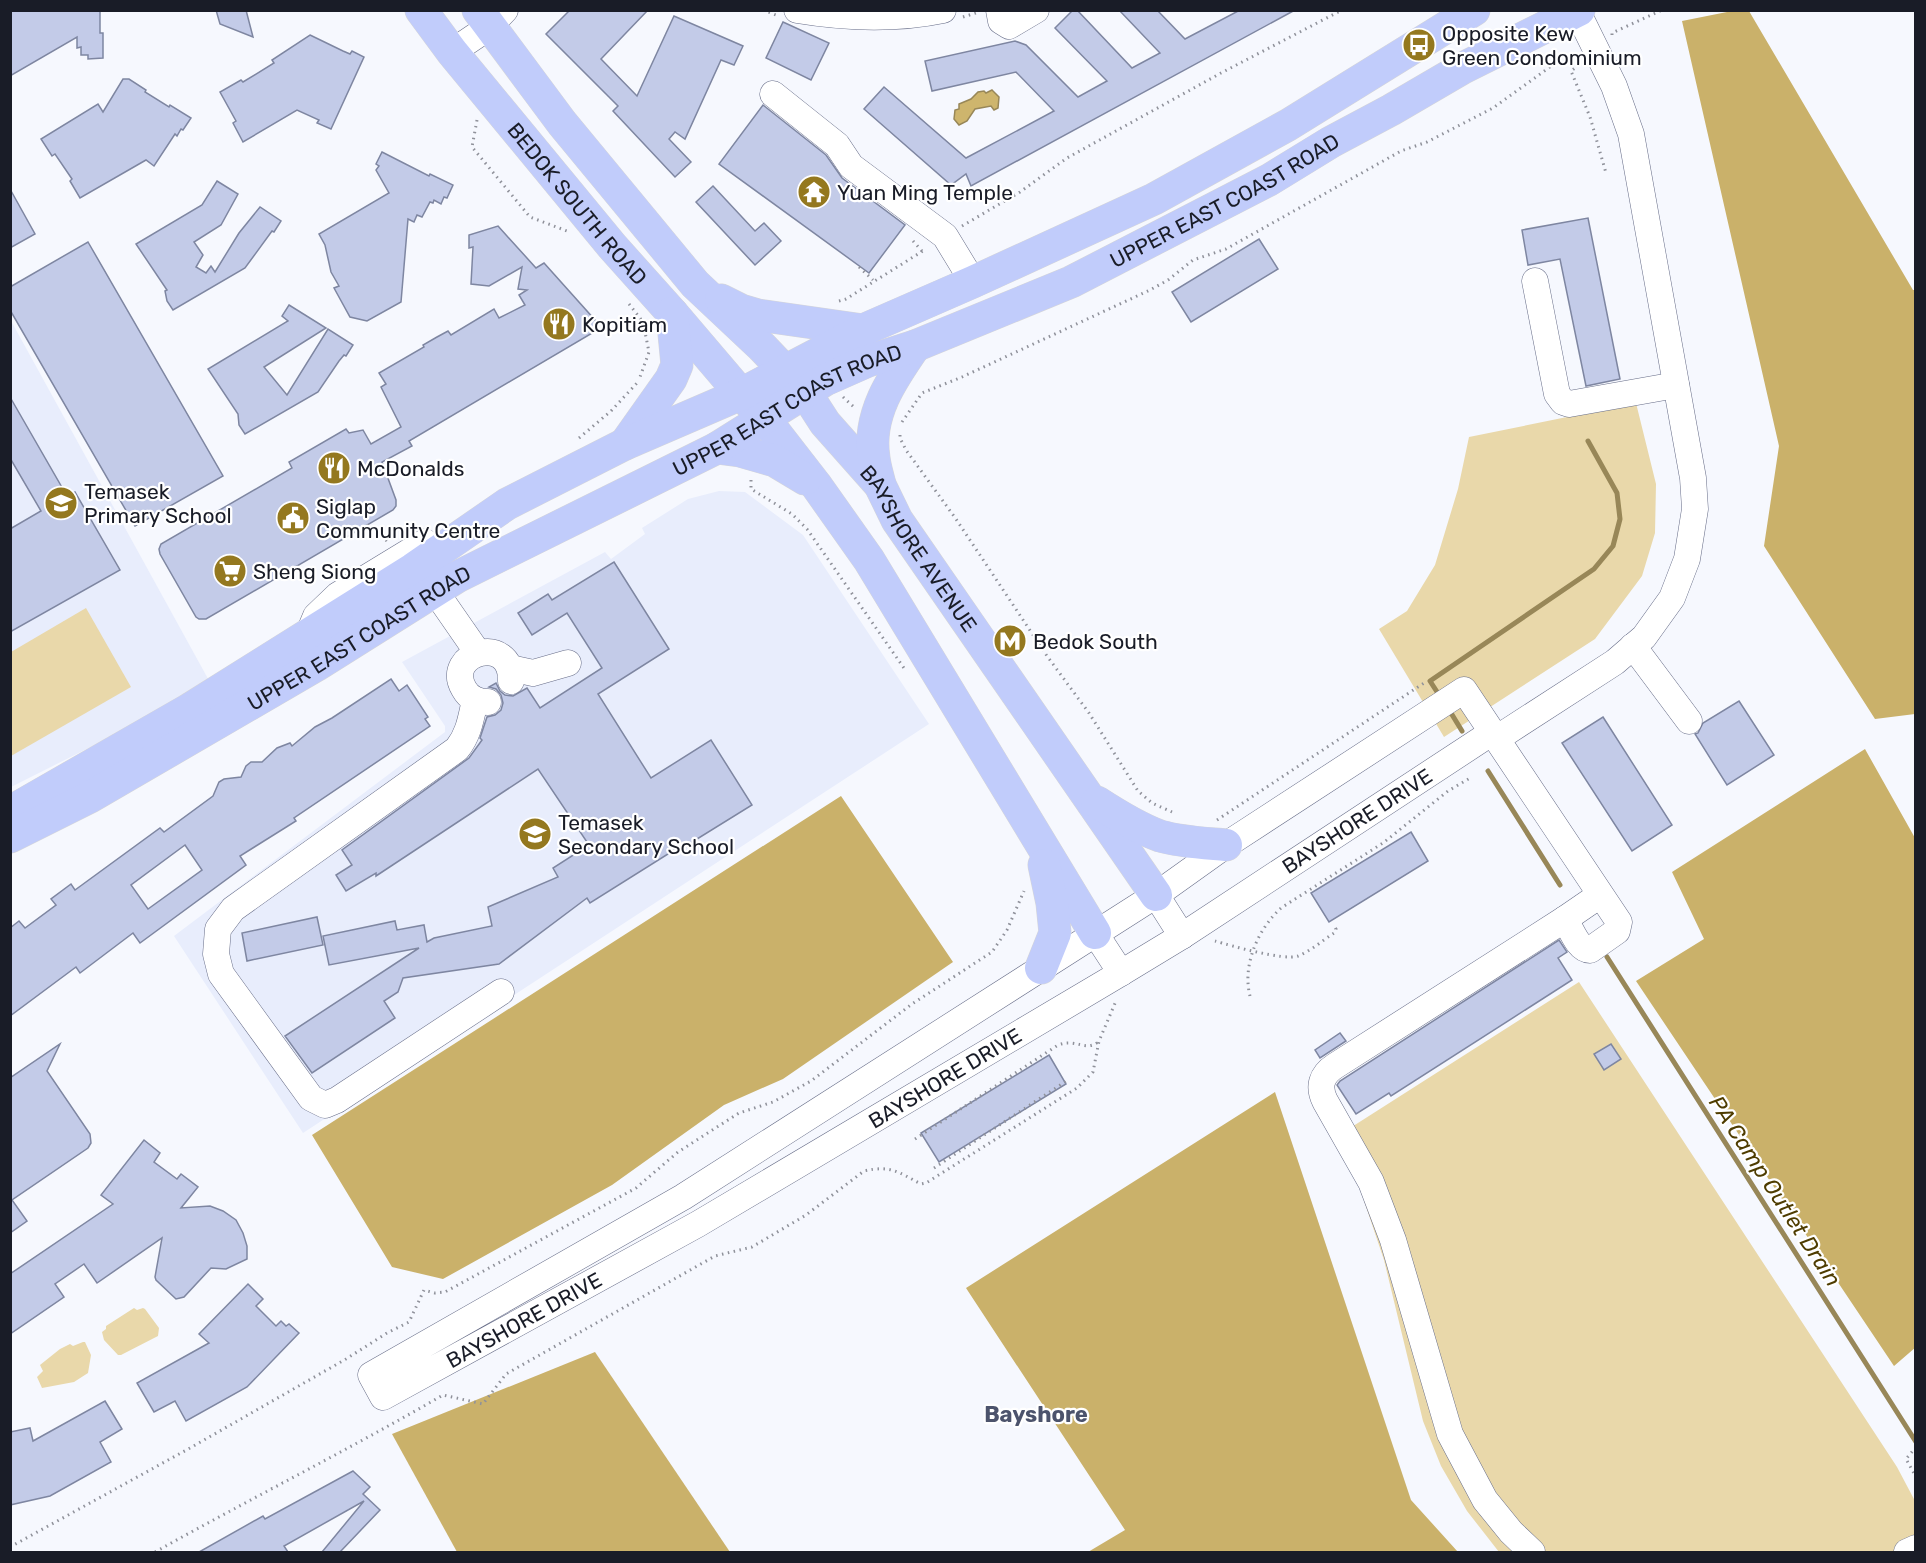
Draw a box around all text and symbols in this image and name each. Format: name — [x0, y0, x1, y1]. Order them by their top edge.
place label: Opposite Kew Green Condominium — [1442, 21, 1642, 70]
bus stop icon: Opposite Kew Green Condominium — [1401, 27, 1437, 63]
street label: BEDOK SOUTH ROAD — [503, 117, 653, 289]
street label: UPPER EAST COAST ROAD — [1105, 128, 1344, 272]
temple icon: Yuan Ming Temple — [796, 174, 832, 210]
place label: Yuan Ming Temple — [837, 180, 1013, 205]
restaurant icon: Kopitiam — [541, 306, 577, 342]
place label: Kopitiam — [582, 312, 667, 337]
street label: UPPER EAST COAST ROAD — [668, 339, 905, 481]
restaurant icon: McDonalds — [316, 450, 352, 486]
place label: McDonalds — [357, 456, 464, 481]
street label: BAYSHORE AVENUE — [855, 460, 983, 636]
place label: Temasek Primary School — [84, 479, 232, 528]
school or university icon: Temasek Primary School — [43, 485, 79, 521]
place label: Siglap Community Centre — [316, 494, 500, 543]
public building icon: Siglap Community Centre — [275, 500, 311, 536]
supermarket icon: Sheng Siong — [212, 553, 248, 589]
place label: Sheng Siong — [253, 559, 376, 584]
street label: UPPER EAST COAST ROAD — [243, 560, 474, 715]
metro station icon: Bedok South — [992, 623, 1028, 659]
place label: Bedok South — [1033, 629, 1158, 654]
street label: BAYSHORE DRIVE — [1277, 763, 1437, 879]
place label: Temasek Secondary School — [558, 810, 734, 859]
school or university icon: Temasek Secondary School — [517, 816, 553, 852]
street label: BAYSHORE DRIVE — [864, 1023, 1026, 1133]
water label: PA Camp Outlet Drain — [1703, 1091, 1847, 1291]
street label: BAYSHORE DRIVE — [442, 1267, 606, 1373]
district label: Bayshore — [984, 1401, 1088, 1428]

